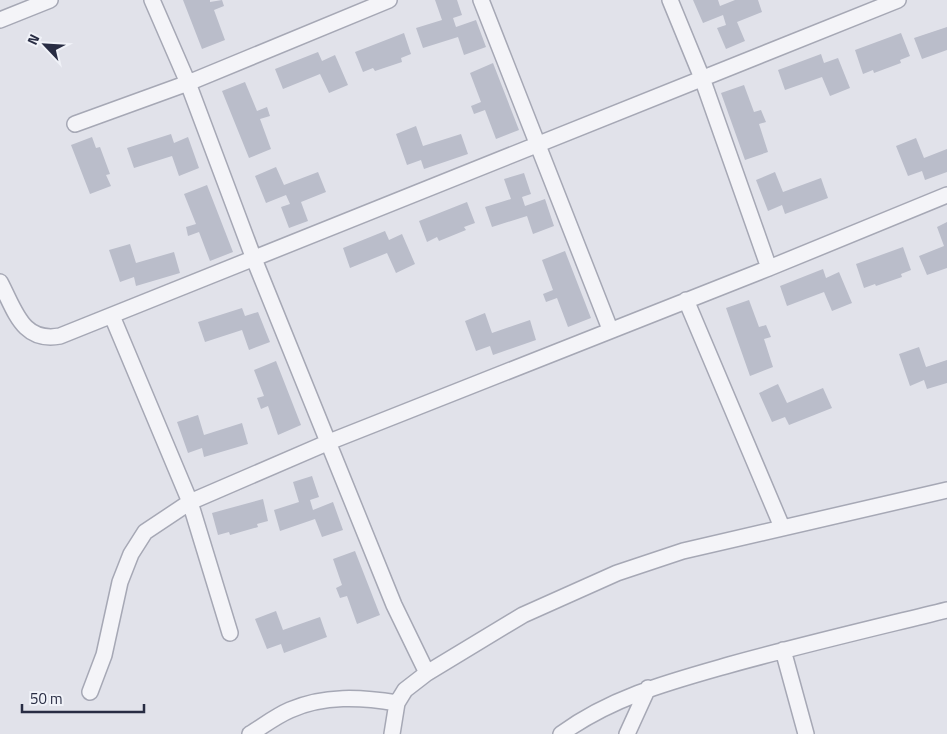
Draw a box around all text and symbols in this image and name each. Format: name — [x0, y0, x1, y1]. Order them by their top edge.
north arrow — [20, 20, 70, 70]
text: N — [21, 30, 44, 48]
scale bar — [22, 682, 145, 714]
text: 50 m — [30, 687, 63, 710]

